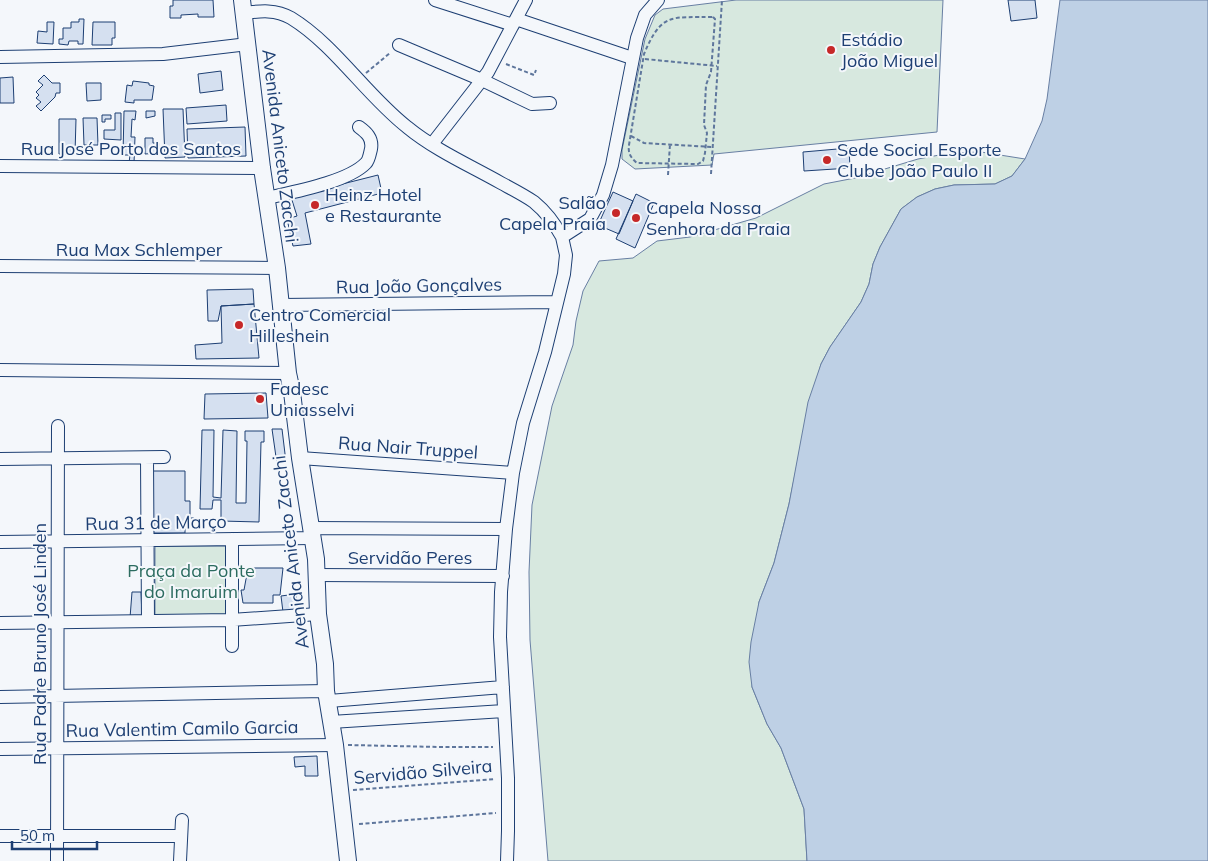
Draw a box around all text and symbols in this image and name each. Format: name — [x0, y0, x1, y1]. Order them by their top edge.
place label: Estádio João Miguel — [841, 28, 938, 72]
marker: Estádio João Miguel — [825, 44, 837, 56]
street label: Avenida Aniceto Zacchi — [257, 48, 304, 244]
street label: Rua José Porto dos Santos — [21, 137, 241, 160]
place label: Sede Social Esporte Clube João Paulo II — [837, 138, 1001, 182]
marker: Sede Social Esporte Clube João Paulo II — [821, 154, 833, 166]
place label: Heinz Hotel e Restaurante — [325, 183, 442, 227]
place label: Salão Capela Praia — [499, 191, 606, 235]
place label: Capela Nossa Senhora da Praia — [646, 196, 791, 240]
marker: Heinz Hotel e Restaurante — [309, 199, 321, 211]
marker: Salão Capela Praia — [610, 207, 622, 219]
marker: Capela Nossa Senhora da Praia — [630, 212, 642, 224]
street label: Rua Max Schlemper — [56, 238, 223, 261]
street label: Rua João Gonçalves — [336, 273, 502, 298]
place label: Centro Comercial Hilleshein — [249, 303, 391, 347]
marker: Centro Comercial Hilleshein — [233, 319, 245, 331]
place label: Fadesc Uniasselvi — [270, 377, 355, 421]
marker: Fadesc Uniasselvi — [254, 393, 266, 405]
street label: Rua Nair Truppel — [337, 431, 479, 464]
street label: Avenida Aniceto Zacchi — [267, 454, 314, 650]
street label: Rua 31 de Março — [85, 510, 227, 535]
street label: Rua Padre Bruno José Linden — [28, 523, 51, 765]
street label: Servidão Peres — [348, 546, 472, 569]
park label: Praça da Ponte do Imaruim — [127, 559, 255, 603]
street label: Rua Valentim Camilo Garcia — [65, 715, 299, 742]
street label: Servidão Silveira — [353, 754, 493, 789]
scale bar — [12, 818, 98, 850]
text: 50 m — [20, 826, 55, 845]

